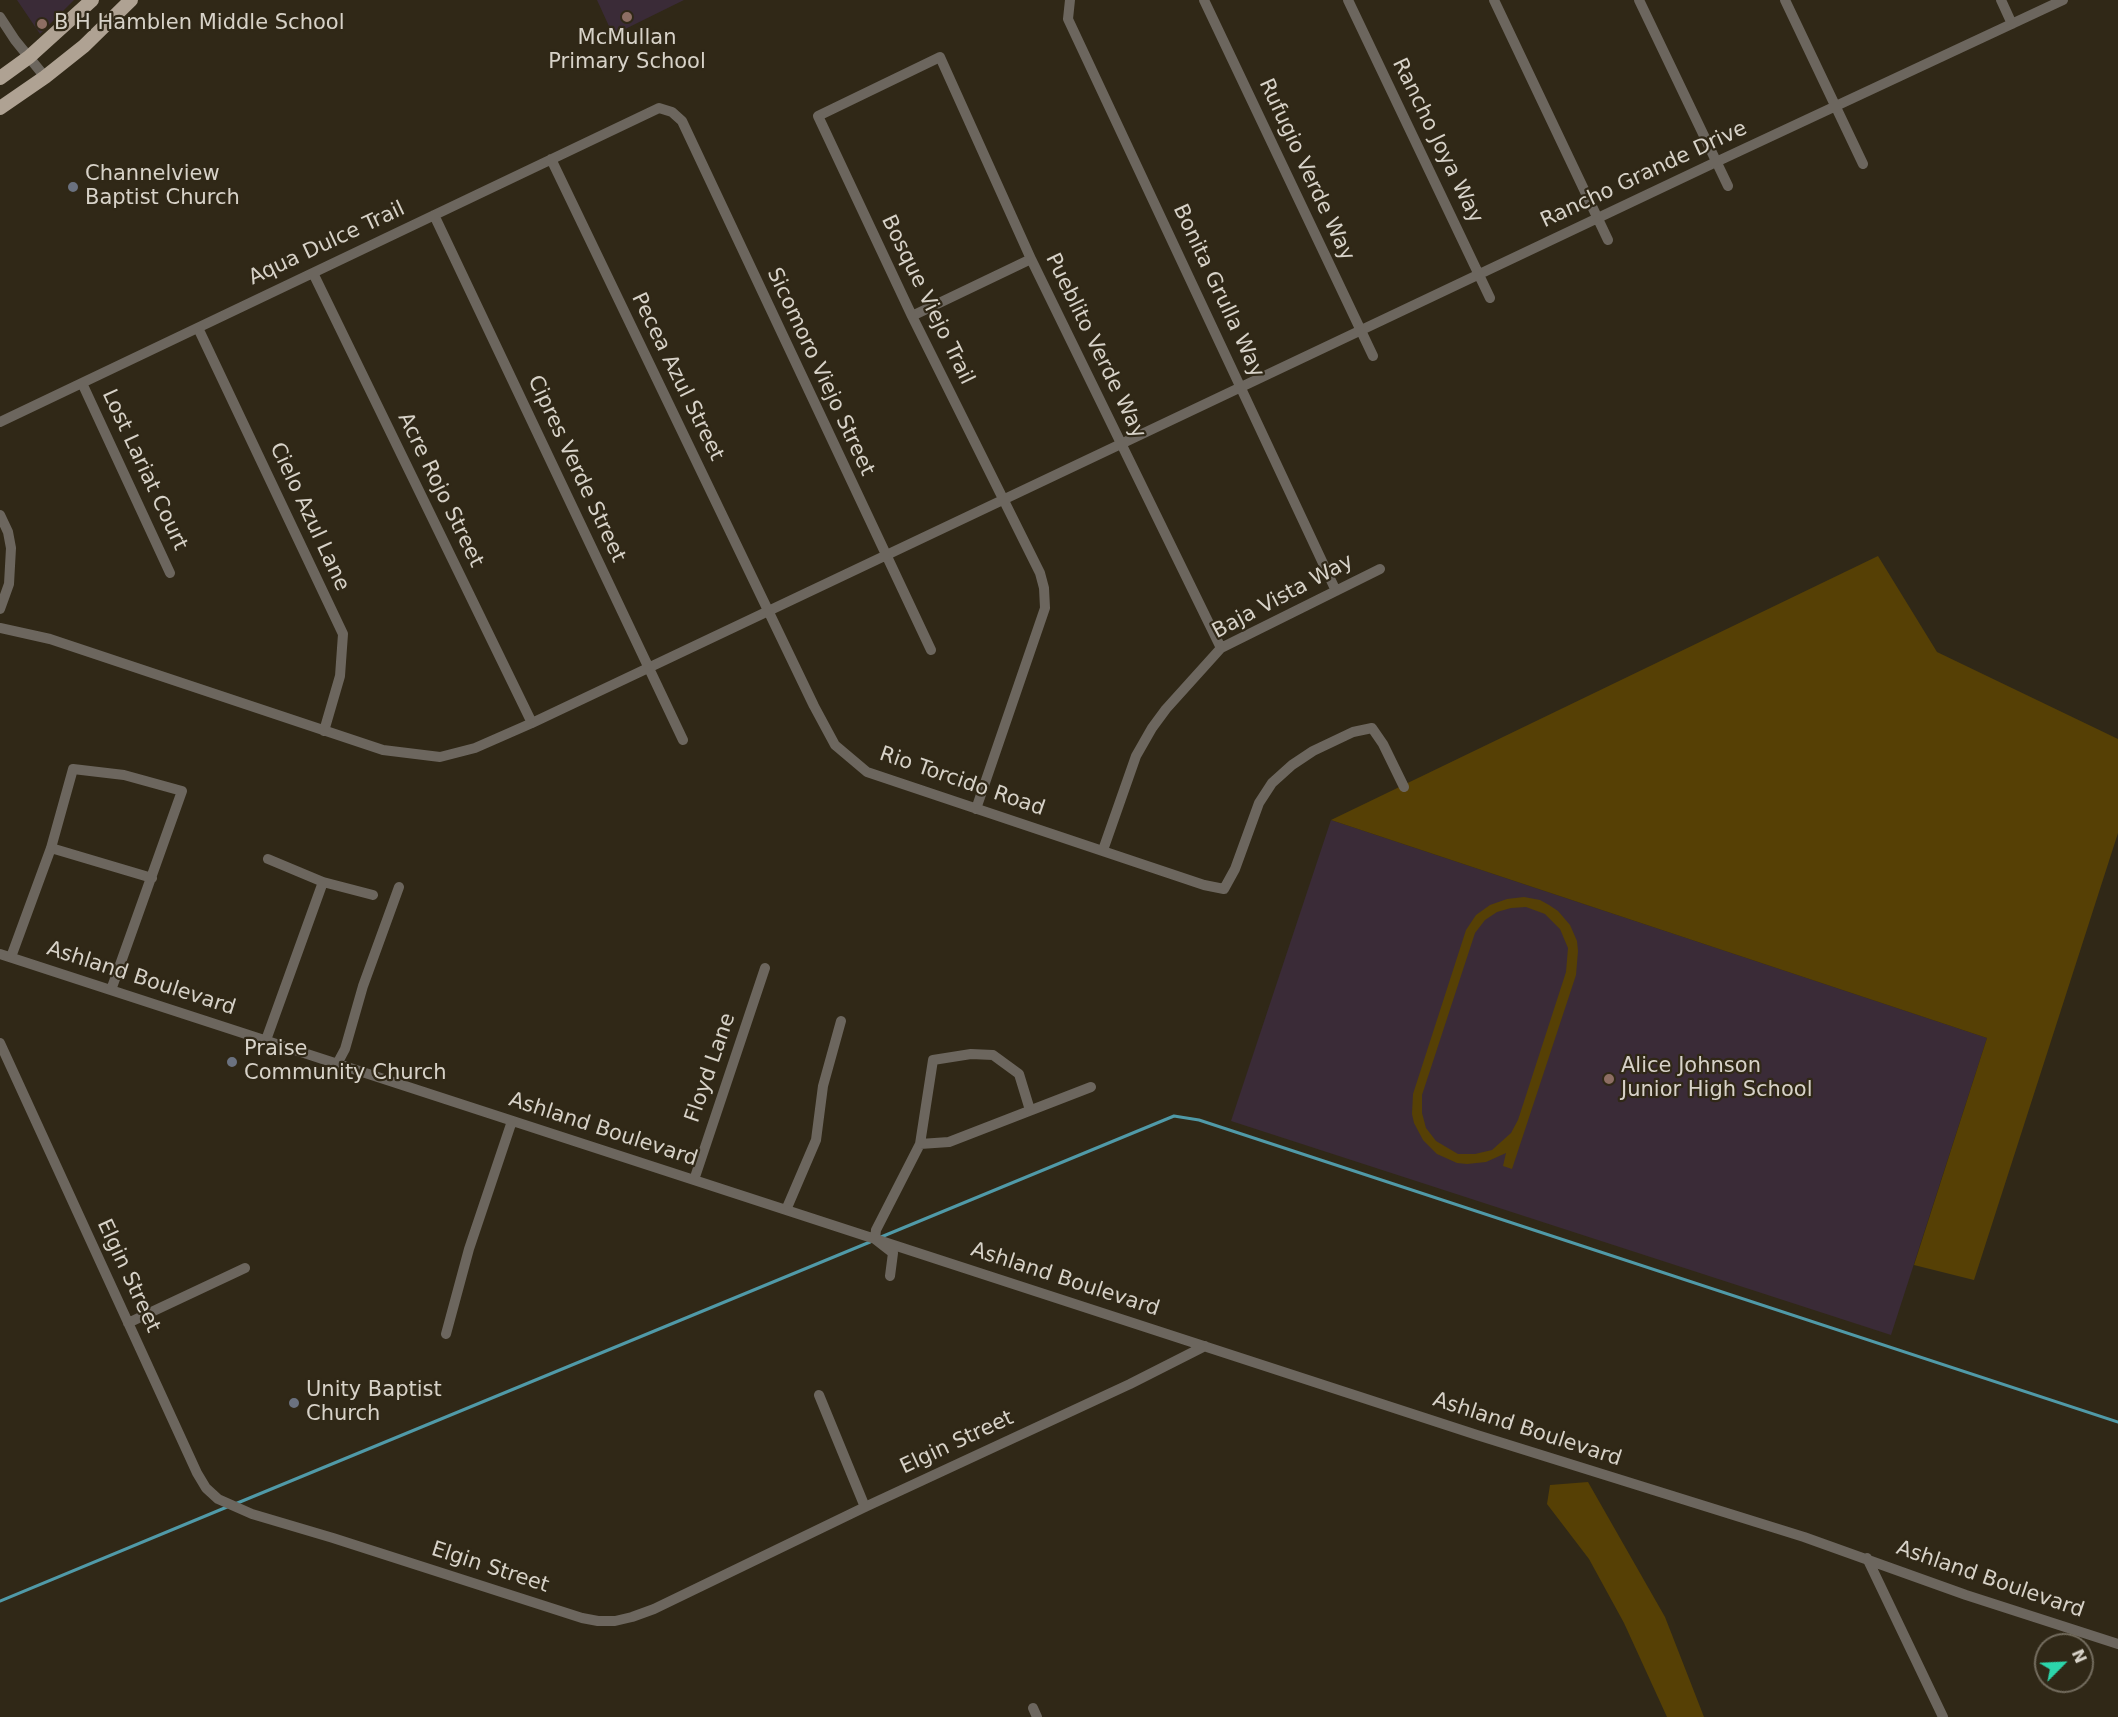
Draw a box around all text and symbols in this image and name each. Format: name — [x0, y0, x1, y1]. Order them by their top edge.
marker: McMullan Primary School — [620, 10, 634, 24]
place label: B H Hamblen Middle School — [54, 11, 344, 37]
marker: B H Hamblen Middle School — [35, 17, 49, 31]
place label: McMullan Primary School — [548, 26, 706, 76]
street label: Rancho Joya Way — [1386, 54, 1488, 228]
street label: Rufugio Verde Way — [1253, 75, 1359, 265]
street label: Rancho Grande Drive — [1537, 116, 1751, 234]
place label: Channelview Baptist Church — [85, 162, 240, 212]
marker: Channelview Baptist Church — [66, 180, 80, 194]
street label: Aqua Dulce Trail — [245, 197, 409, 291]
street label: Bonita Grulla Way — [1167, 200, 1269, 382]
street label: Bosque Viejo Trail — [875, 211, 979, 389]
street label: Pueblito Verde Way — [1039, 249, 1151, 443]
street label: Sicomoro Viejo Street — [761, 264, 879, 480]
street label: Pecea Azul Street — [625, 289, 729, 465]
street label: Cipres Verde Street — [522, 372, 630, 566]
street label: Lost Lariat Court — [96, 386, 192, 554]
street label: Acre Rojo Street — [392, 409, 488, 571]
street label: Cielo Azul Lane — [264, 439, 354, 595]
street label: Baja Vista Way — [1208, 549, 1358, 645]
street label: Rio Torcido Road — [876, 742, 1048, 822]
street label: Ashland Boulevard — [44, 937, 238, 1021]
street label: Floyd Lane — [681, 1010, 741, 1126]
place label: Praise Community Church — [244, 1037, 447, 1087]
place label: Alice Johnson Junior High School — [1621, 1054, 1812, 1104]
marker: Praise Community Church — [225, 1055, 239, 1069]
marker: Alice Johnson Junior High School — [1602, 1072, 1616, 1086]
street label: Ashland Boulevard — [506, 1088, 700, 1172]
street label: Elgin Street — [91, 1215, 165, 1337]
street label: Ashland Boulevard — [968, 1238, 1162, 1322]
place label: Unity Baptist Church — [306, 1378, 442, 1428]
street label: Ashland Boulevard — [1430, 1388, 1624, 1472]
marker: Unity Baptist Church — [287, 1396, 301, 1410]
street label: Elgin Street — [896, 1406, 1018, 1480]
street label: Ashland Boulevard — [1893, 1536, 2087, 1624]
street label: Elgin Street — [428, 1537, 552, 1599]
north arrow — [2034, 1633, 2094, 1693]
text: N — [2068, 1646, 2090, 1666]

